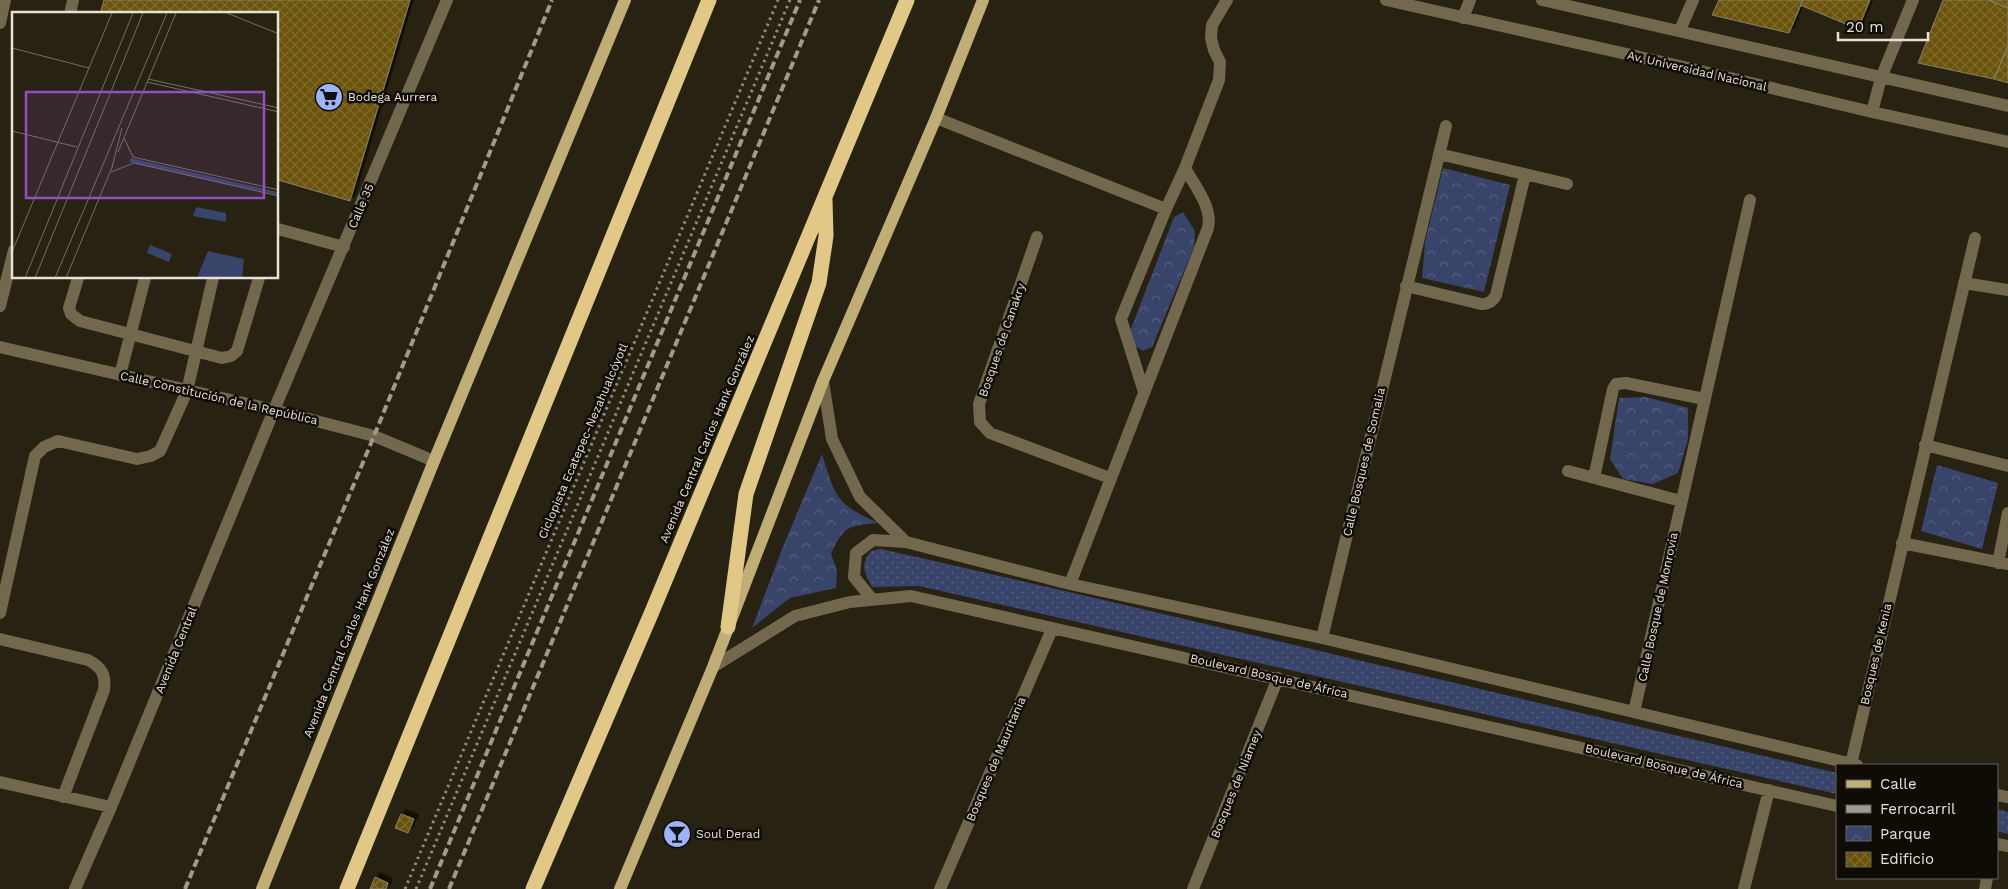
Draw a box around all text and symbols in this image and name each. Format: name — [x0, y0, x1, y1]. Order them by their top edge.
scale bar — [1838, 10, 1928, 42]
inset map — [12, 12, 279, 279]
text: 20 m — [1846, 18, 1884, 36]
street label: Av. Universidad Nacional — [1626, 48, 1769, 94]
supermarket icon: Bodega Aurrera — [314, 82, 344, 112]
place label: Bodega Aurrera — [348, 90, 437, 104]
street label: Calle 35 — [345, 181, 377, 231]
street label: Bosques de Canakry — [976, 281, 1028, 399]
street label: Avenida Central Carlos Hank González — [657, 333, 757, 545]
street label: Ciclopista Ecatepec-Nezahualcóyotl — [535, 341, 631, 541]
street label: Calle Constitución de la República — [119, 368, 319, 428]
street label: Calle Bosques de Somalia — [1340, 386, 1388, 538]
street label: Avenida Central Carlos Hank González — [301, 526, 397, 740]
street label: Calle Bosque de Monrovia — [1635, 531, 1681, 683]
street label: Bosques de Kenia — [1857, 602, 1895, 706]
street label: Avenida Central — [152, 604, 200, 695]
street label: Boulevard Bosque de África — [1189, 651, 1349, 701]
street label: Bosques de Mauritania — [963, 694, 1029, 823]
street label: Bosques de Niamey — [1208, 727, 1264, 840]
street label: Boulevard Bosque de África — [1584, 741, 1744, 791]
legend — [1836, 764, 1998, 879]
text: Calle — [1880, 775, 1917, 793]
text: Ferrocarril — [1880, 800, 1956, 818]
bar icon: Soul Derad — [662, 819, 692, 849]
text: Parque — [1880, 825, 1931, 843]
place label: Soul Derad — [696, 827, 760, 841]
text: Edificio — [1880, 850, 1934, 868]

